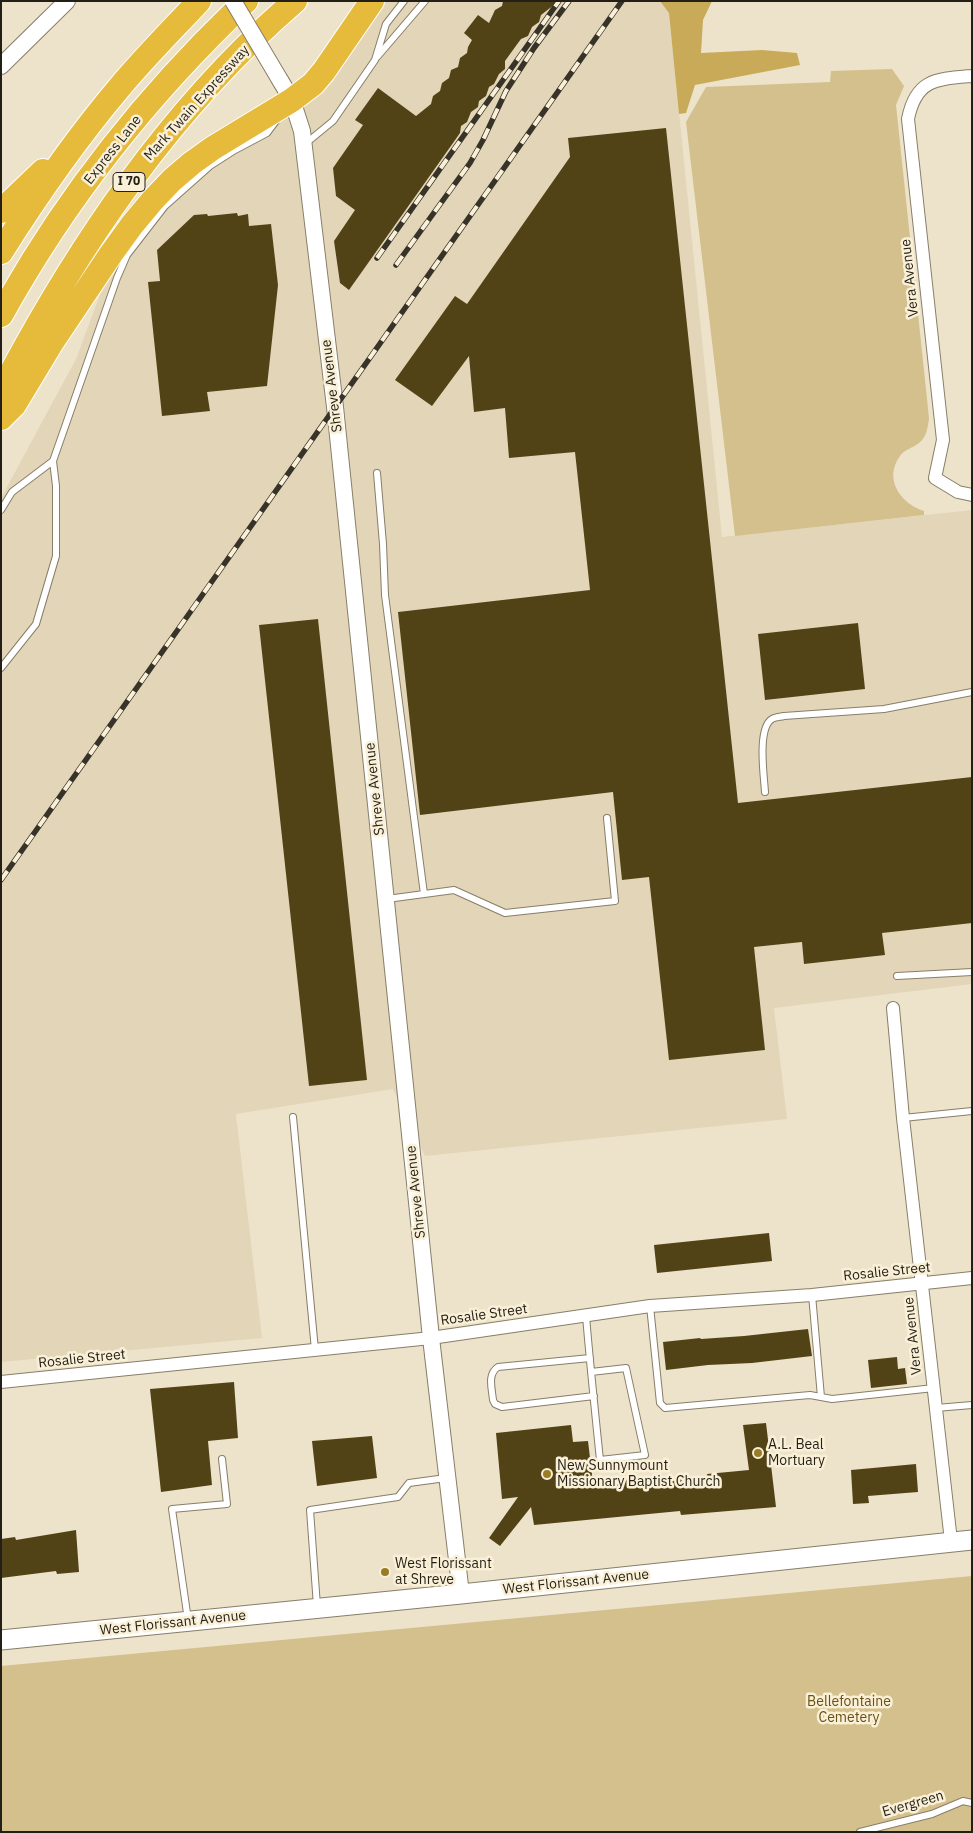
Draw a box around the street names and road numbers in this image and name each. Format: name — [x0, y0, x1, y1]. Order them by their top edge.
street label: Mark Twain Expressway — [141, 42, 253, 164]
street label: Express Lane — [81, 112, 145, 188]
road number: I 70 — [113, 172, 145, 192]
street label: Vera Avenue — [898, 238, 922, 318]
street label: Shreve Avenue — [318, 339, 346, 433]
street label: Shreve Avenue — [362, 742, 388, 836]
street label: Shreve Avenue — [403, 1145, 429, 1239]
street label: Rosalie Street — [843, 1259, 931, 1285]
street label: Vera Avenue — [901, 1296, 925, 1376]
street label: Rosalie Street — [439, 1301, 529, 1329]
street label: Rosalie Street — [38, 1346, 126, 1372]
street label: West Florissant Avenue — [502, 1566, 650, 1598]
street label: West Florissant Avenue — [99, 1607, 247, 1639]
street label: Evergreen — [880, 1787, 946, 1821]

